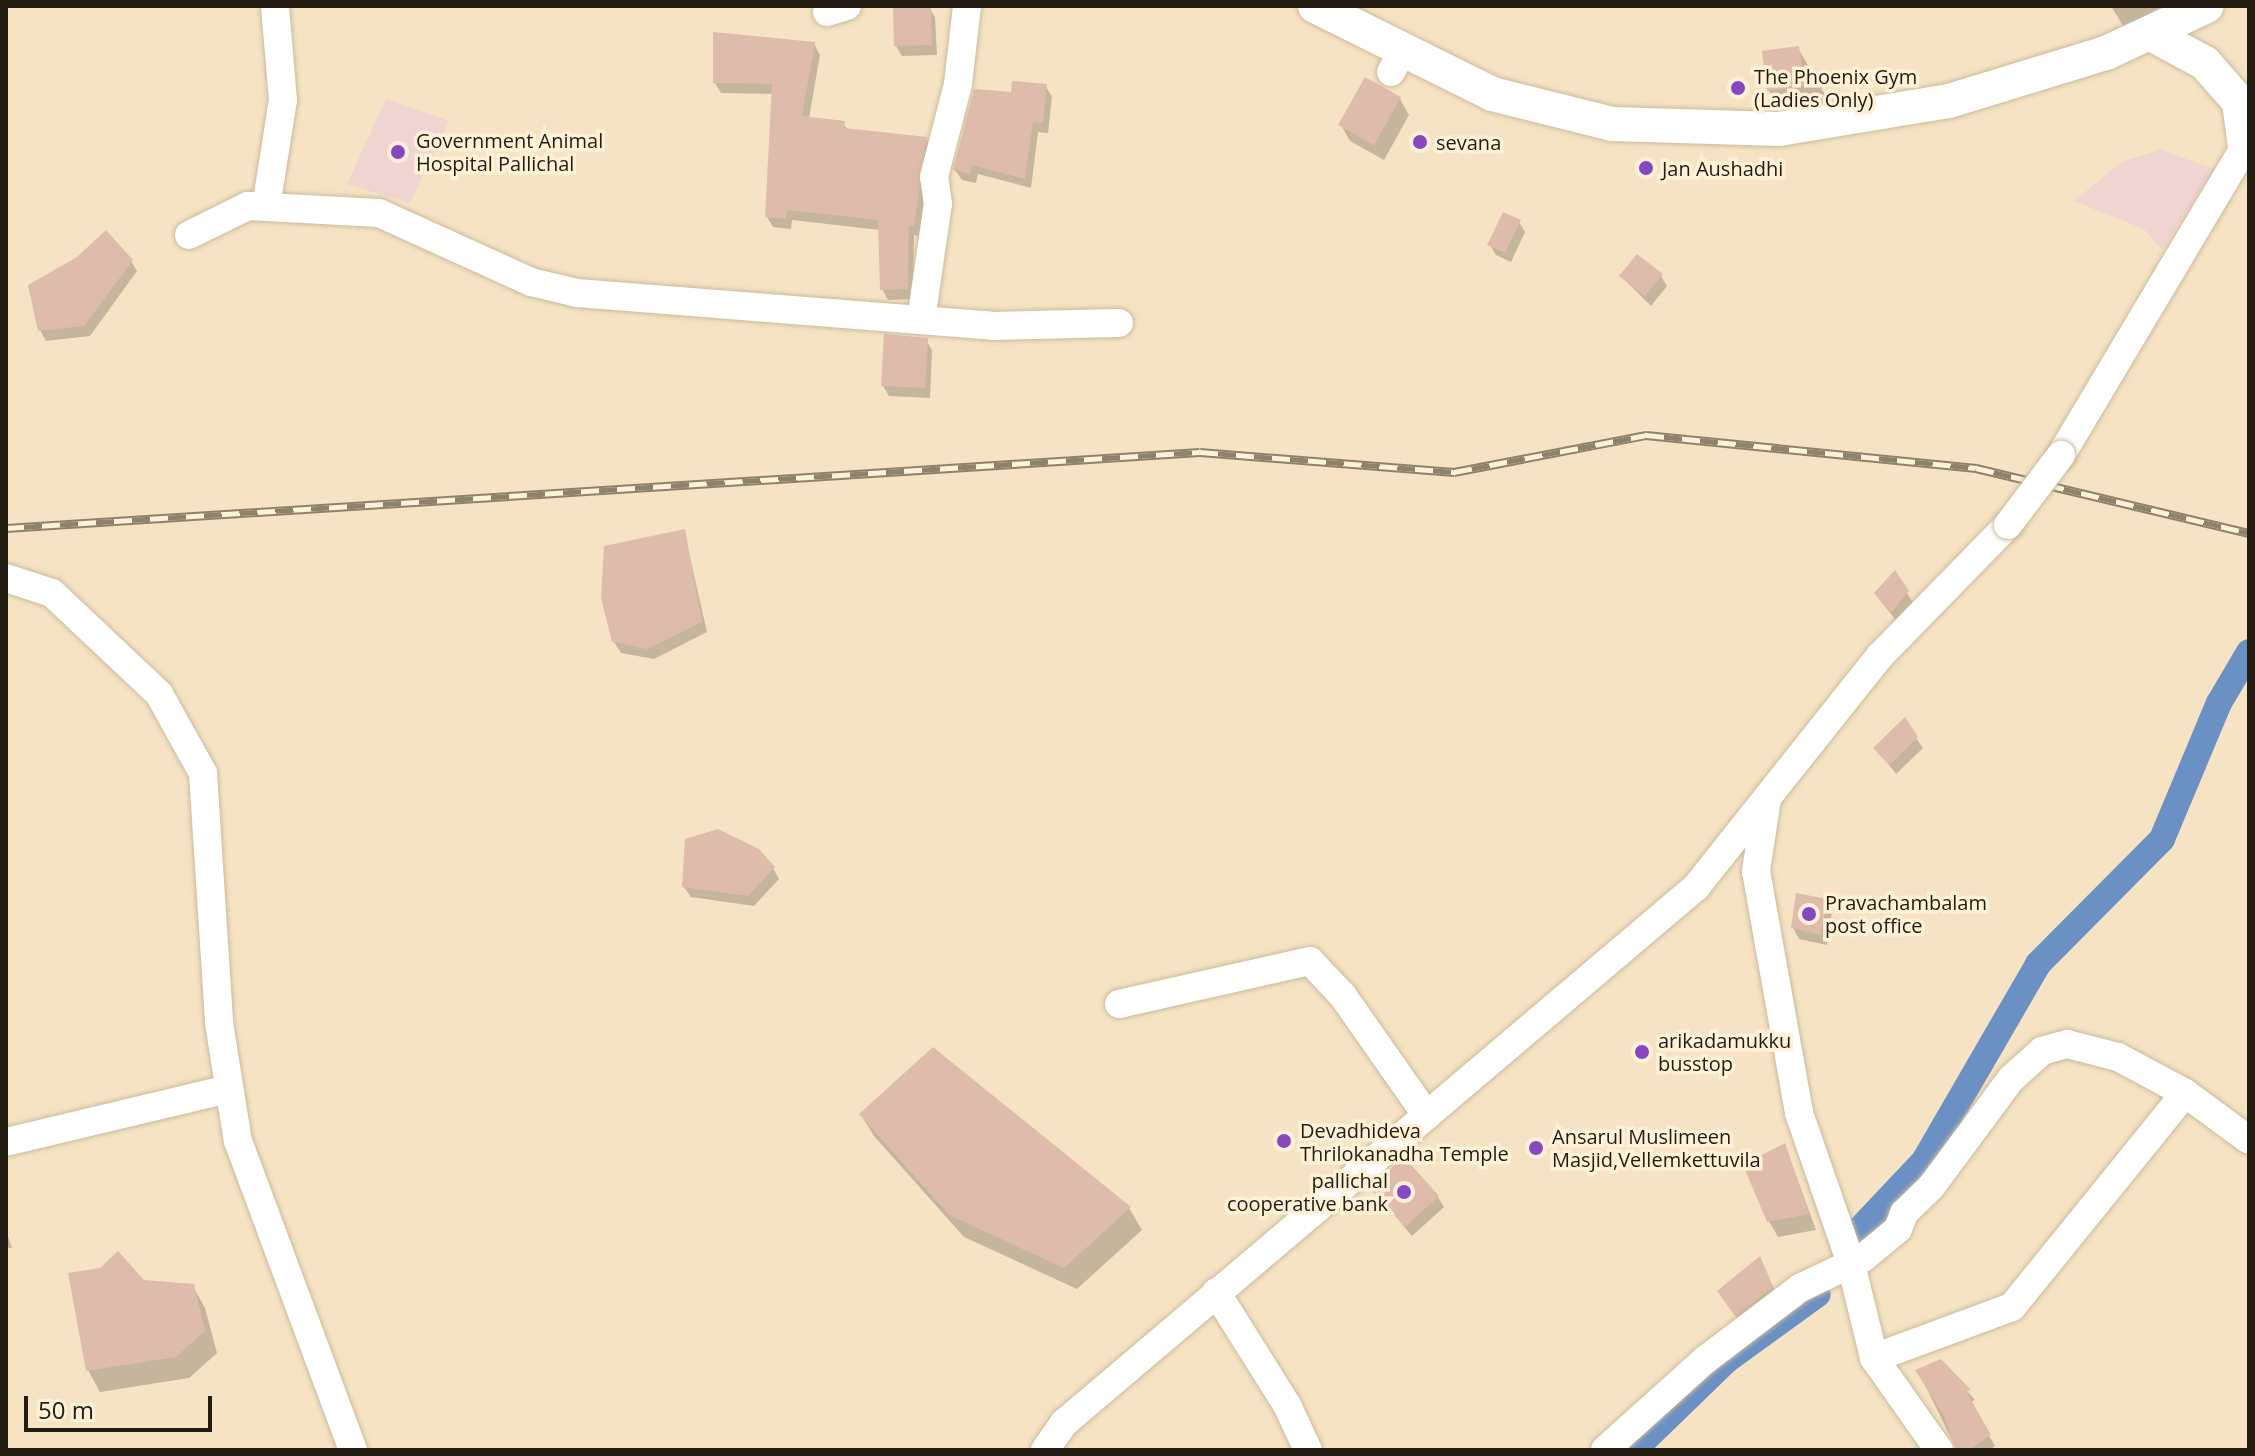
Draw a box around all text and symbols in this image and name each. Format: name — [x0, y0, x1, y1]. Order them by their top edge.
place label: The Phoenix Gym (Ladies Only) — [1754, 64, 1917, 111]
marker: The Phoenix Gym (Ladies Only) — [1729, 79, 1747, 97]
place label: Government Animal Hospital Pallichal — [416, 128, 603, 175]
place label: sevana — [1436, 130, 1501, 154]
marker: sevana — [1411, 133, 1429, 151]
marker: Government Animal Hospital Pallichal — [387, 141, 409, 163]
place label: Jan Aushadhi — [1662, 156, 1783, 180]
marker: Jan Aushadhi — [1637, 159, 1655, 177]
place label: Pravachambalam post office — [1825, 890, 1987, 937]
marker: Pravachambalam post office — [1800, 905, 1818, 923]
place label: arikadamukku busstop — [1658, 1028, 1791, 1075]
marker: arikadamukku busstop — [1633, 1043, 1651, 1061]
place label: Devadhideva Thrilokanadha Temple — [1300, 1118, 1509, 1165]
place label: Ansarul Muslimeen Masjid,Vellemkettuvila — [1552, 1124, 1761, 1171]
marker: Devadhideva Thrilokanadha Temple — [1275, 1132, 1293, 1150]
marker: Ansarul Muslimeen Masjid,Vellemkettuvila — [1527, 1139, 1545, 1157]
place label: pallichal cooperative bank — [1227, 1168, 1388, 1215]
marker: pallichal cooperative bank — [1395, 1183, 1413, 1201]
scale bar — [28, 1380, 216, 1430]
text: 50 m — [38, 1393, 94, 1426]

